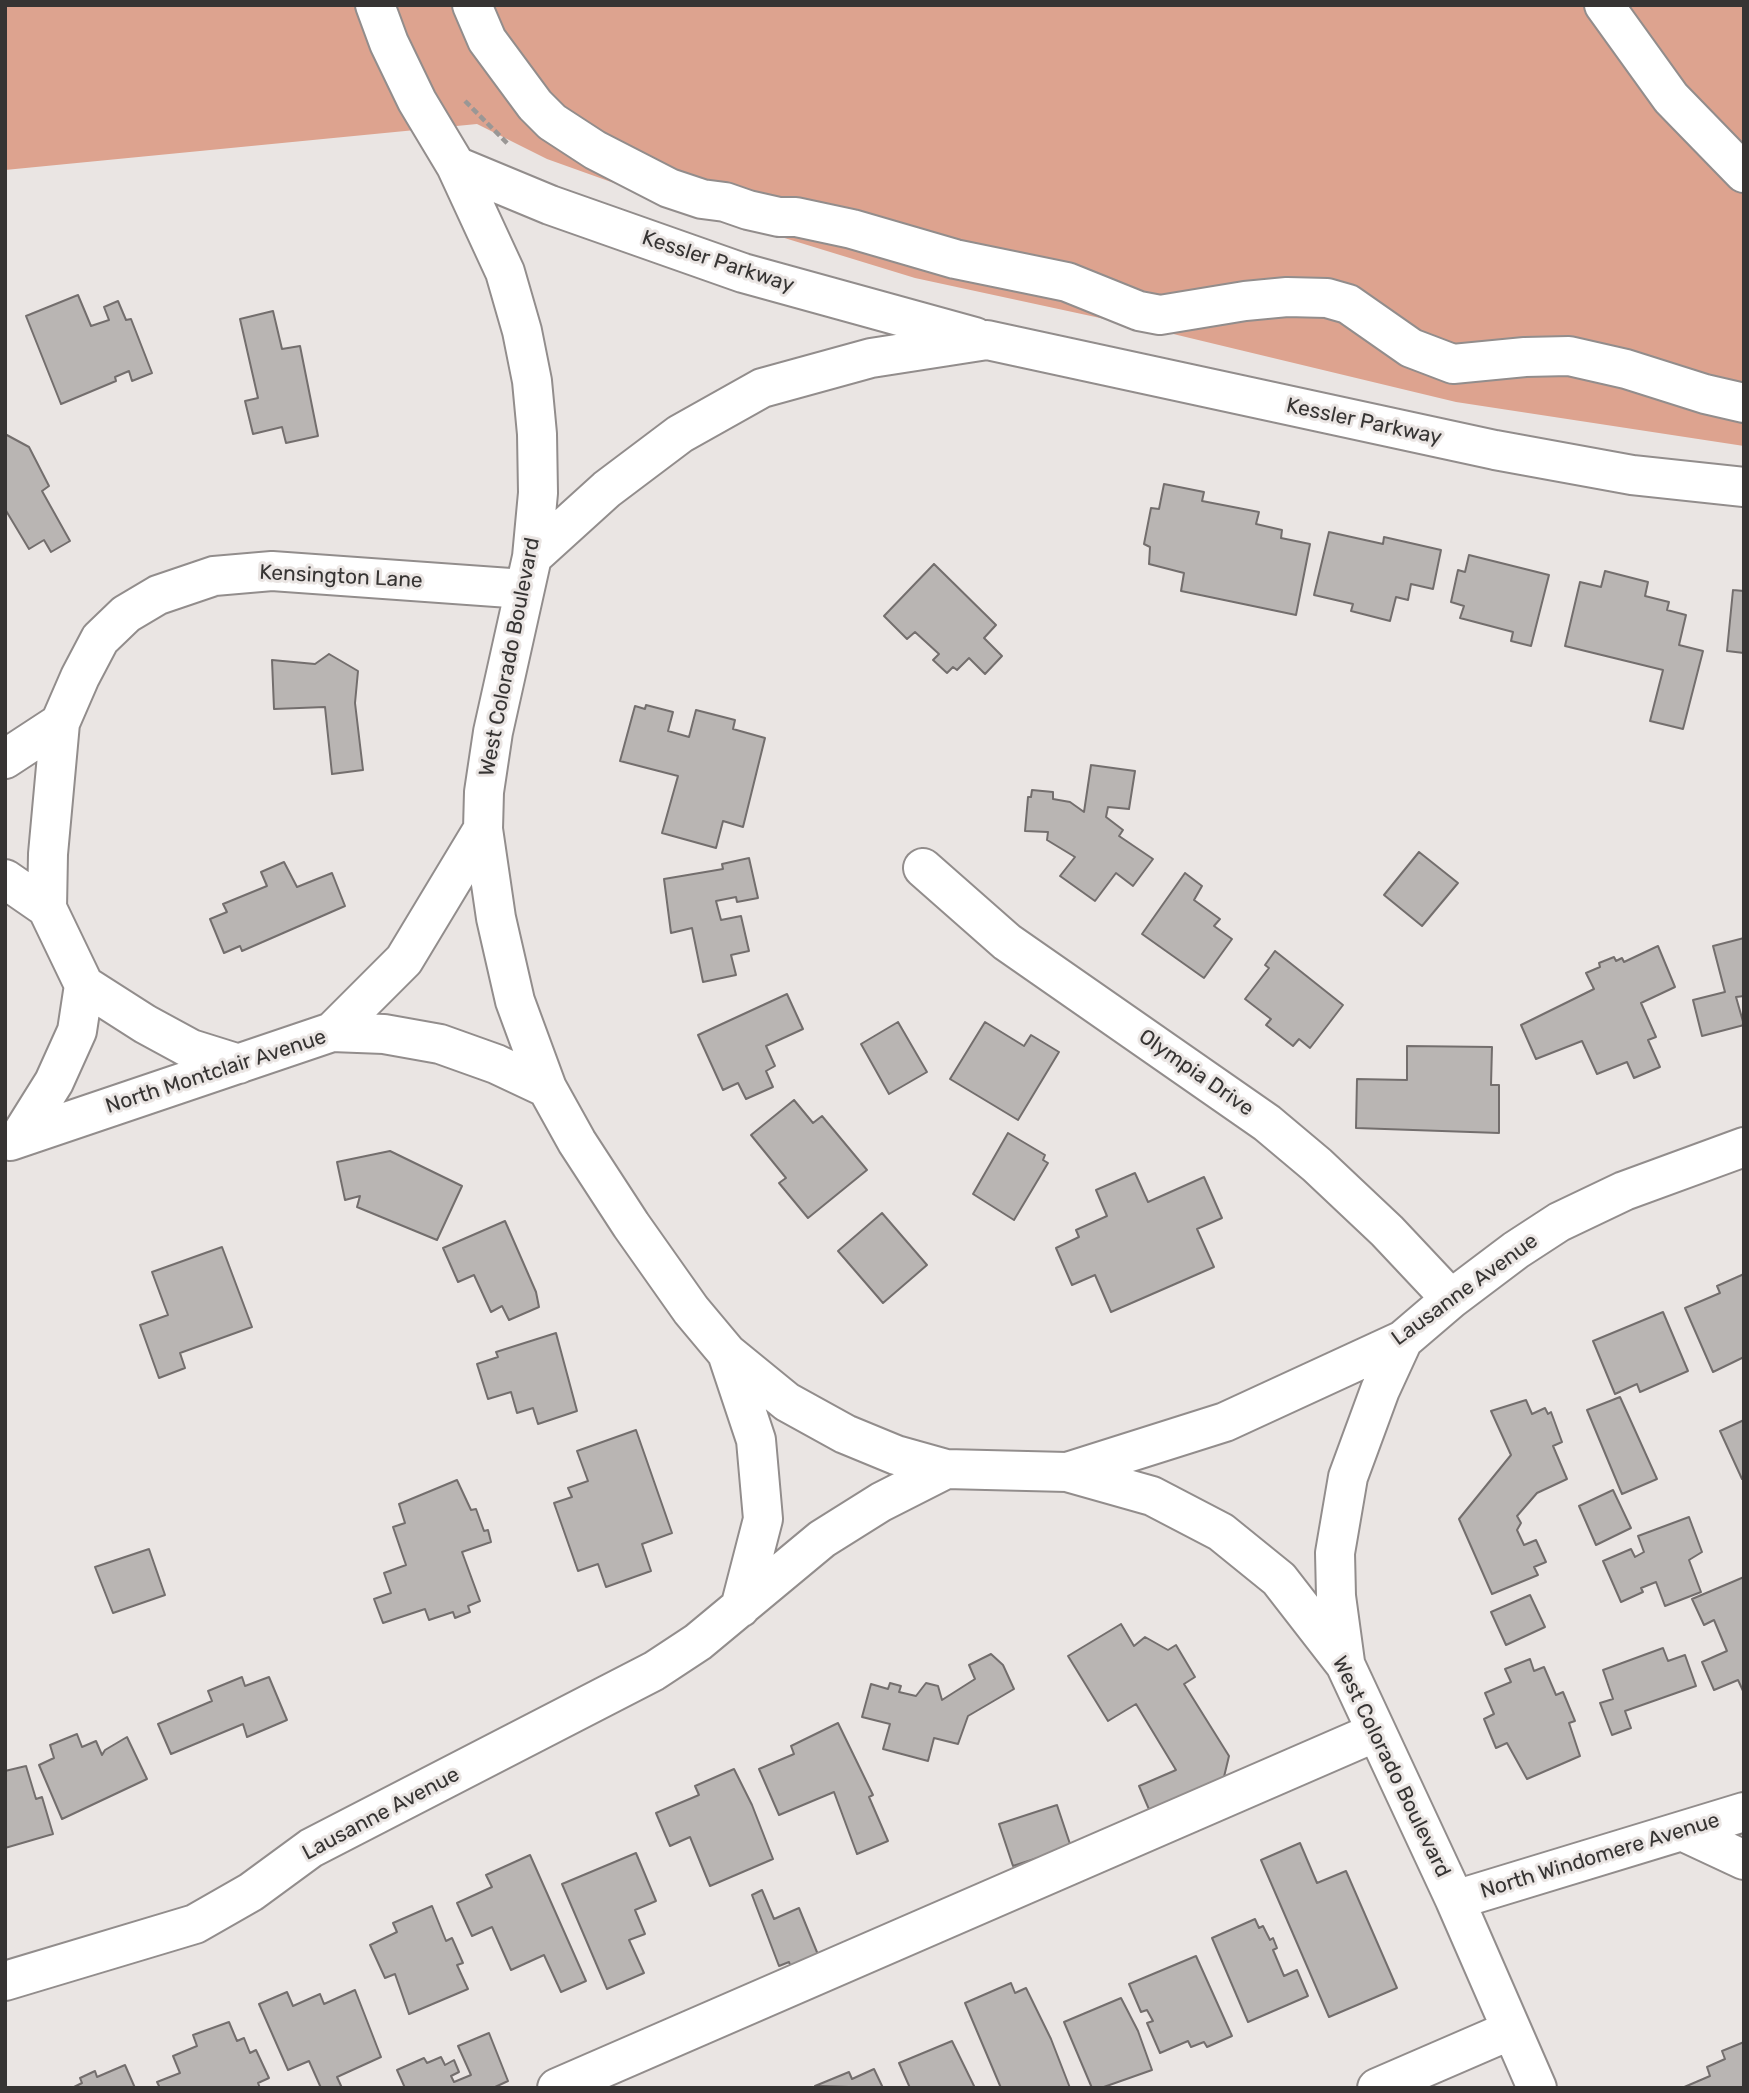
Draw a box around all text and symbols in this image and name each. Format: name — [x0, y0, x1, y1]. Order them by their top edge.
street label: Kessler Parkway — [639, 226, 797, 298]
street label: Kessler Parkway — [1284, 393, 1444, 451]
street label: West Colorado Boulevard — [474, 535, 546, 779]
street label: Kensington Lane — [259, 560, 423, 594]
street label: North Montclair Avenue — [103, 1024, 329, 1120]
street label: Olympia Drive — [1134, 1024, 1258, 1122]
street label: Lausanne Avenue — [1387, 1229, 1543, 1351]
street label: West Colorado Boulevard — [1326, 1652, 1456, 1882]
street label: Lausanne Avenue — [298, 1762, 464, 1866]
street label: North Windomere Avenue — [1477, 1808, 1723, 1904]

